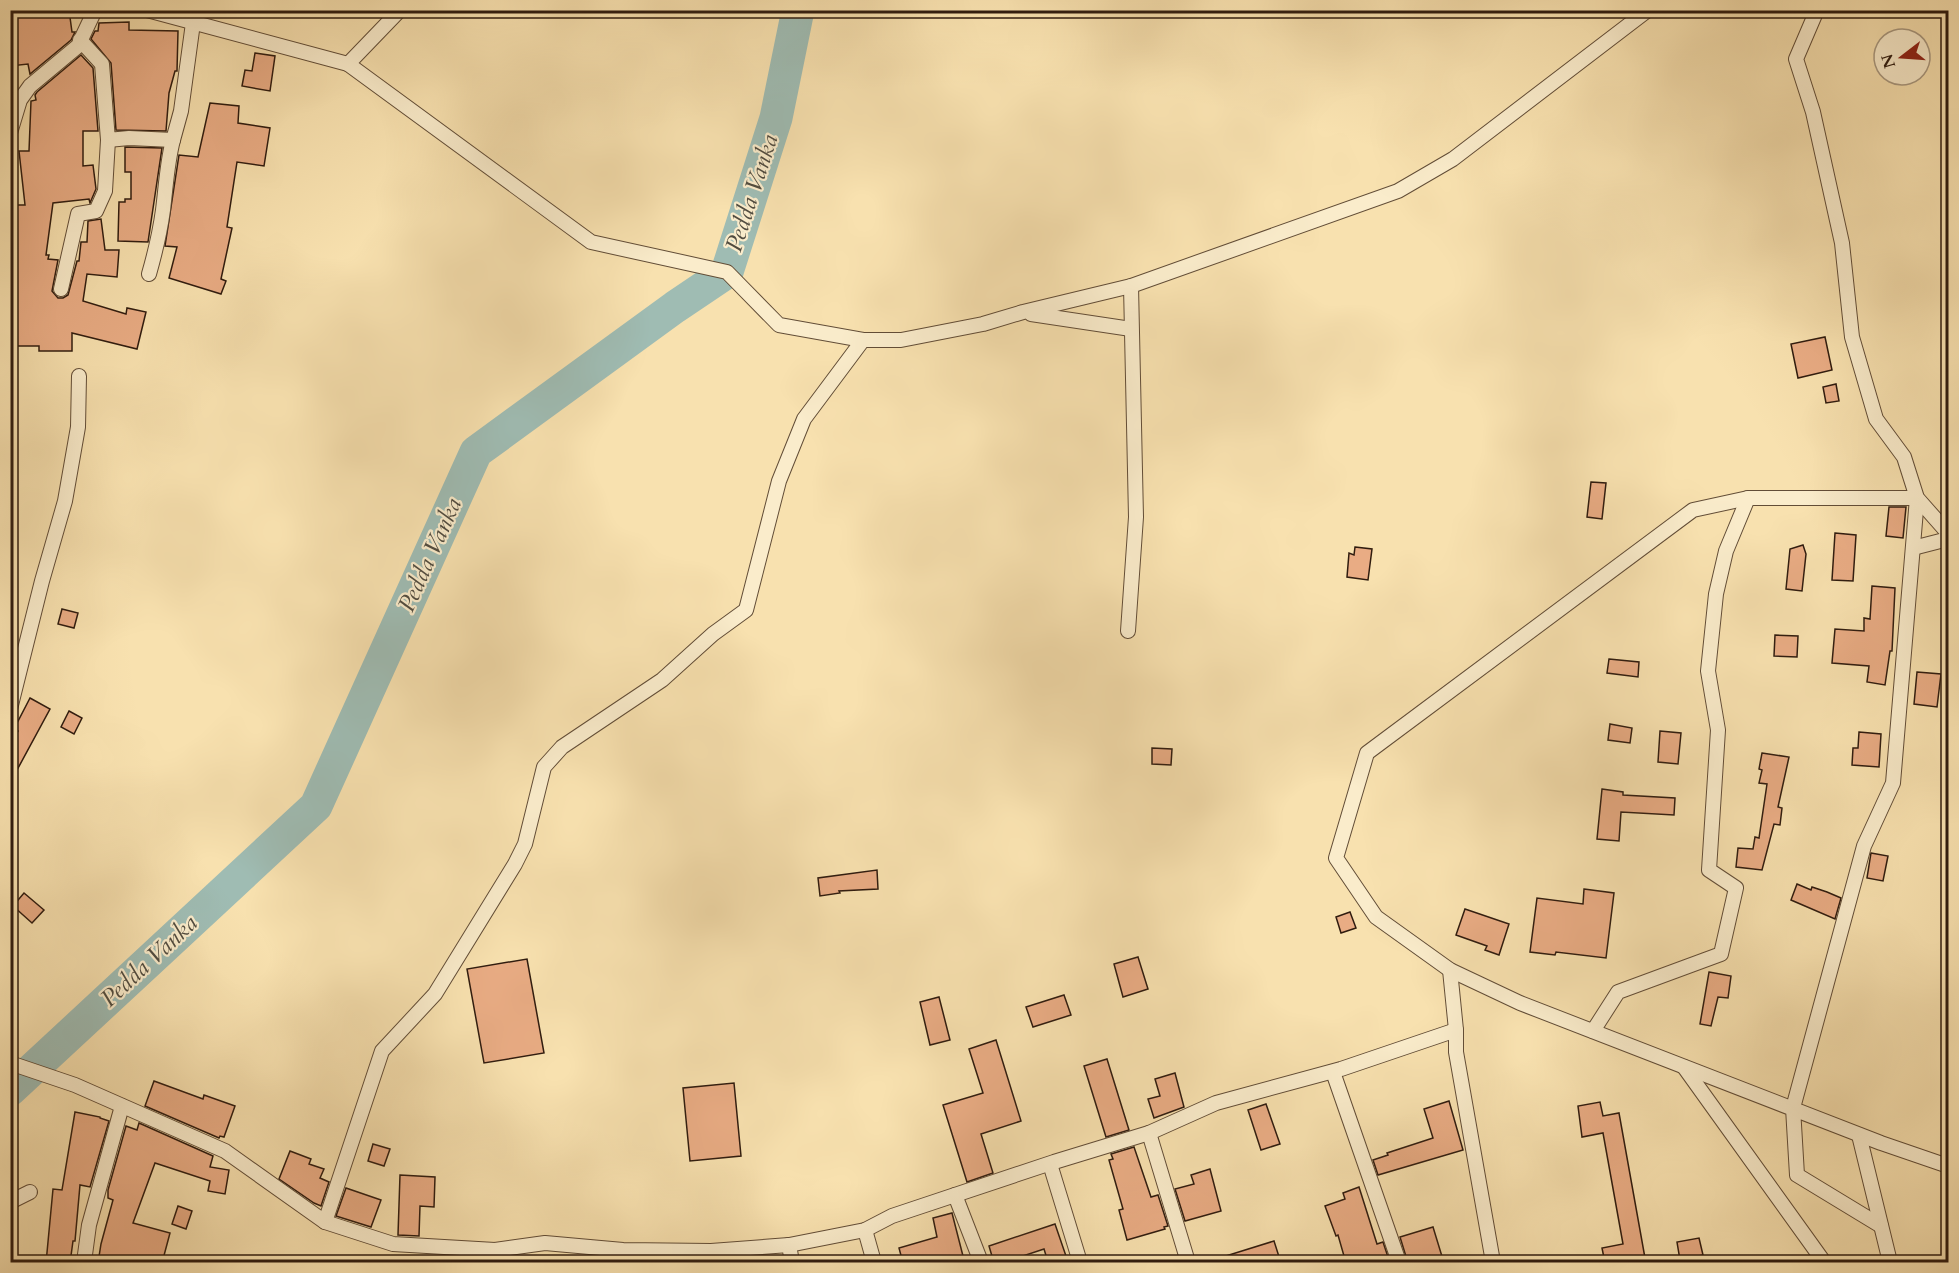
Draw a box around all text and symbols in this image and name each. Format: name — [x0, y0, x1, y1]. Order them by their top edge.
north arrow — [1872, 27, 1932, 87]
text: N — [1876, 51, 1901, 71]
water label: Pedda Vanka — [718, 130, 787, 256]
water label: Pedda Vanka — [390, 493, 470, 617]
water label: Pedda Vanka — [93, 907, 205, 1015]

